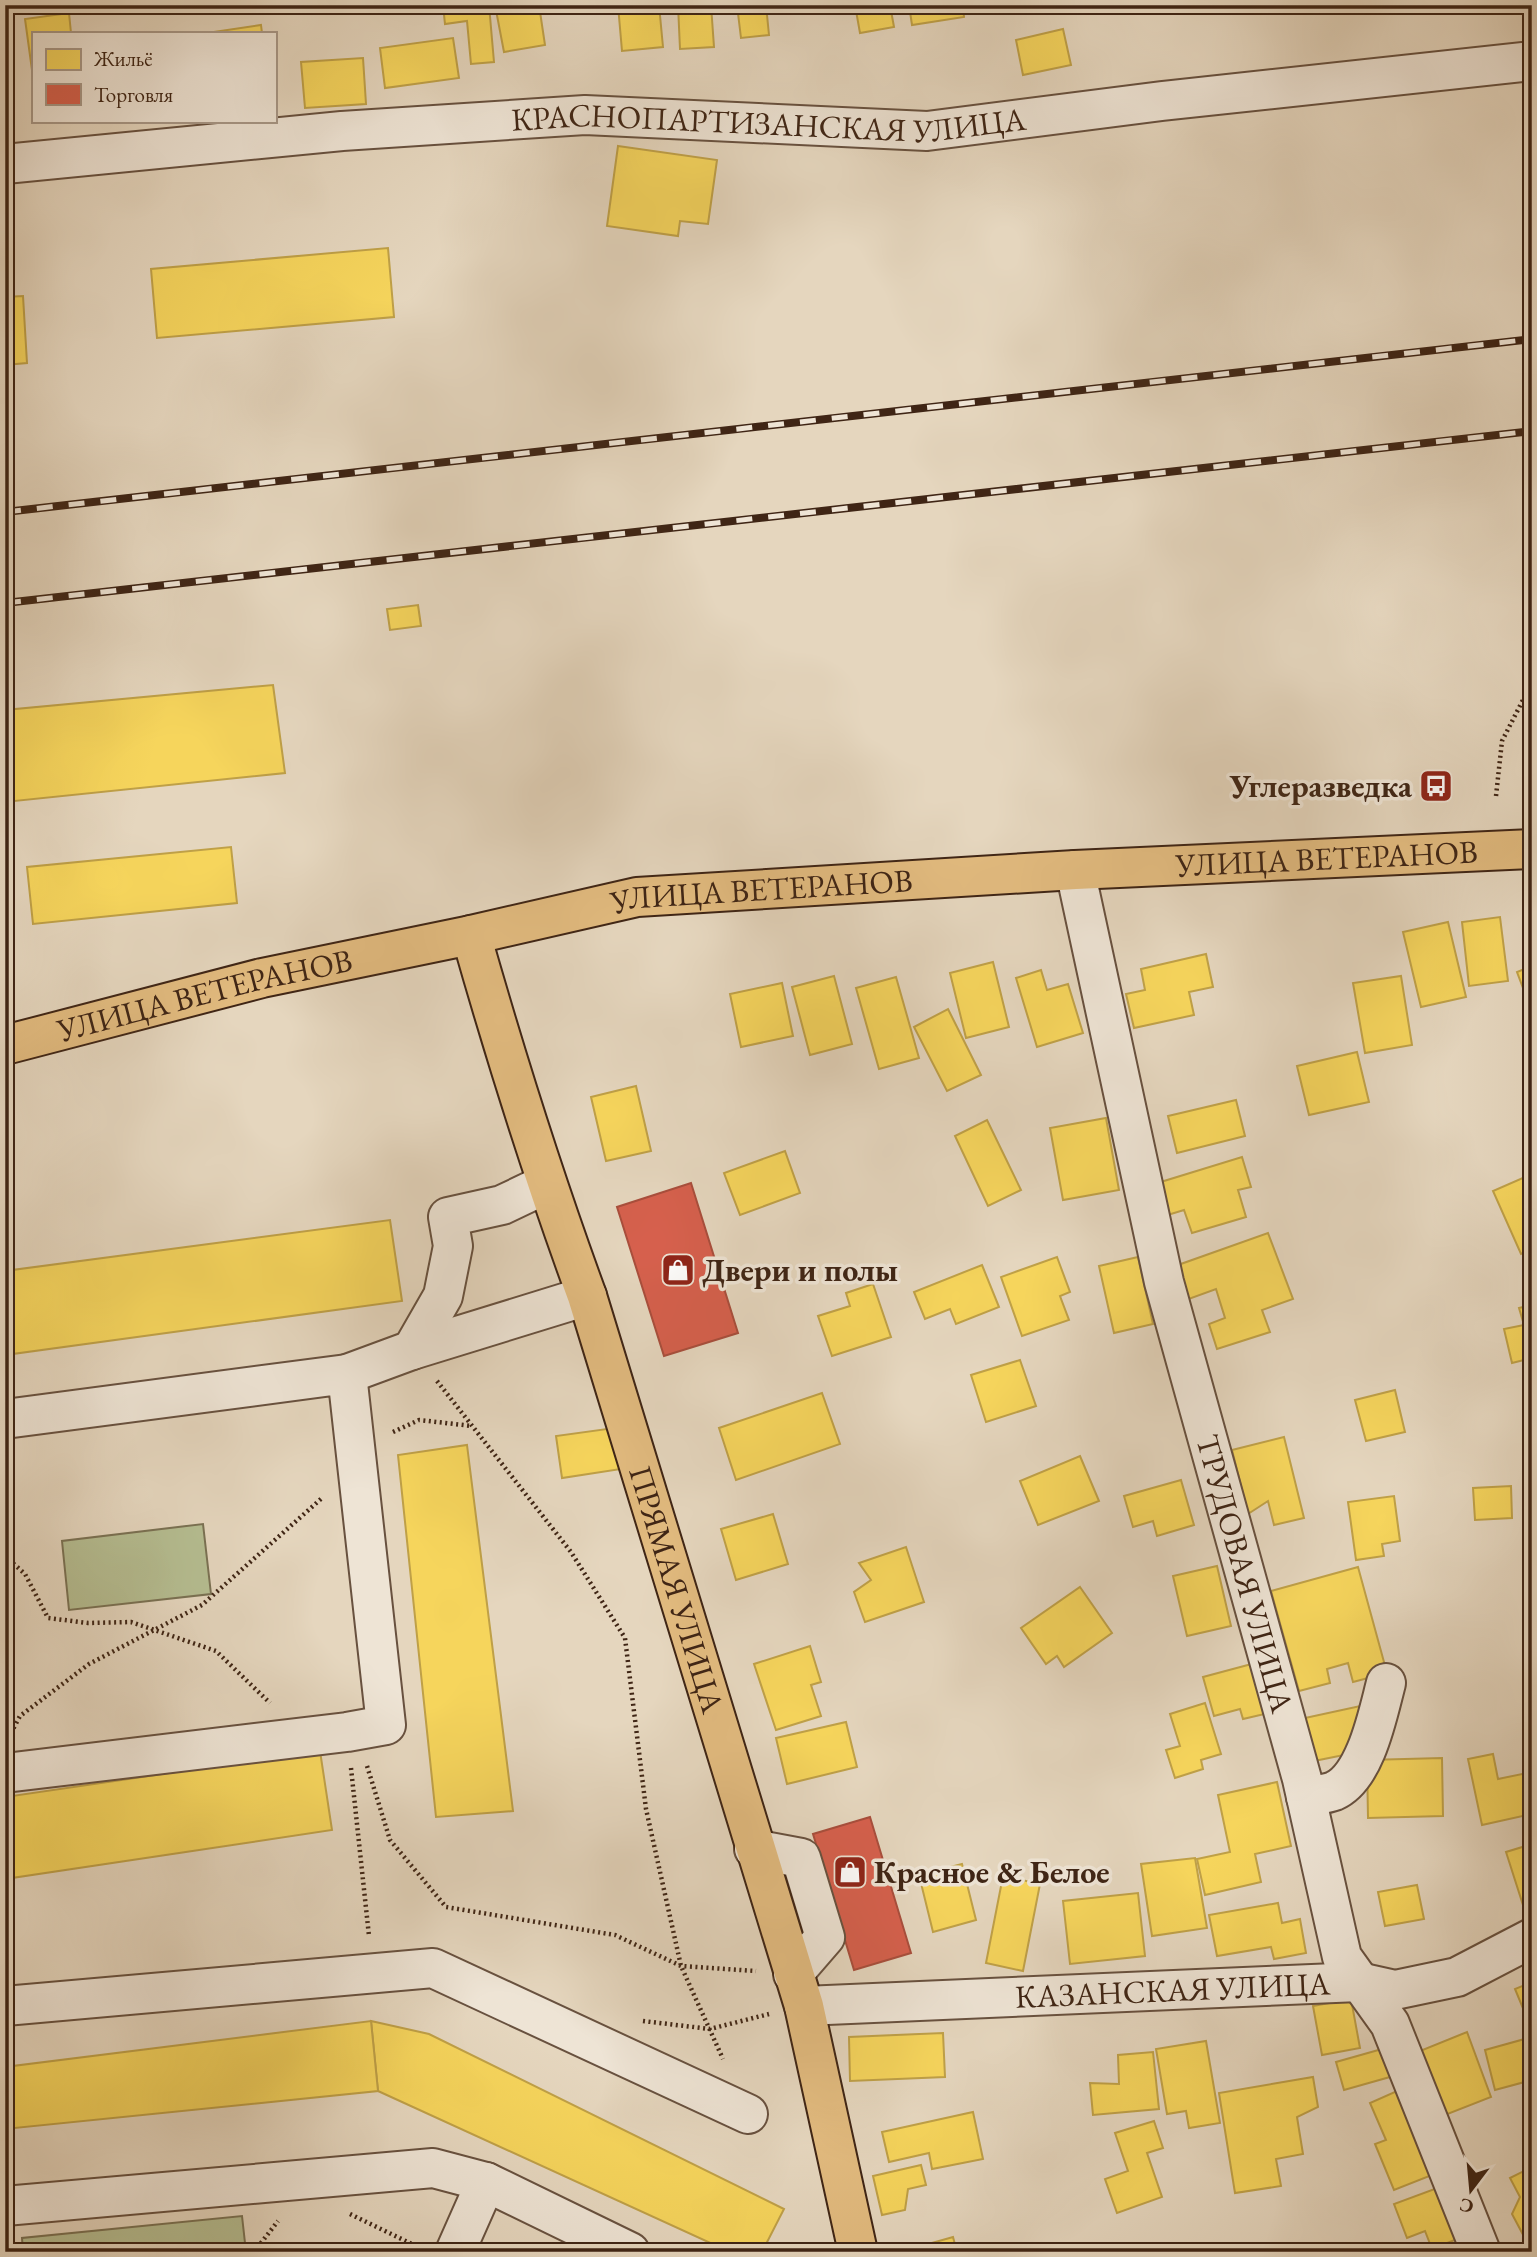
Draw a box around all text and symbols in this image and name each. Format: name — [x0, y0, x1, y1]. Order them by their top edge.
legend — [32, 32, 276, 122]
text: Жильё — [93, 45, 153, 72]
text: Торговля — [94, 81, 173, 108]
street label: КРАСНОПАРТИЗАНСКАЯ УЛИЦА — [510, 94, 1029, 152]
place label: Углеразведка — [1228, 765, 1413, 807]
bus stop icon: Углеразведка — [1417, 767, 1455, 805]
street label: УЛИЦА ВЕТЕРАНОВ — [1174, 831, 1479, 886]
street label: УЛИЦА ВЕТЕРАНОВ — [605, 859, 914, 924]
street label: УЛИЦА ВЕТЕРАНОВ — [52, 939, 356, 1052]
place label: Двери и полы — [702, 1249, 898, 1291]
shop icon: Двери и полы — [659, 1251, 697, 1289]
street label: ТРУДОВАЯ УЛИЦА — [1186, 1430, 1304, 1718]
street label: ПРЯМАЯ УЛИЦА — [619, 1461, 734, 1719]
place label: Красное & Белое — [874, 1851, 1110, 1893]
shop icon: Красное & Белое — [831, 1853, 869, 1891]
street label: КАЗАНСКАЯ УЛИЦА — [1014, 1962, 1332, 2018]
north arrow — [1436, 2156, 1506, 2226]
text: С — [1457, 2192, 1476, 2220]

